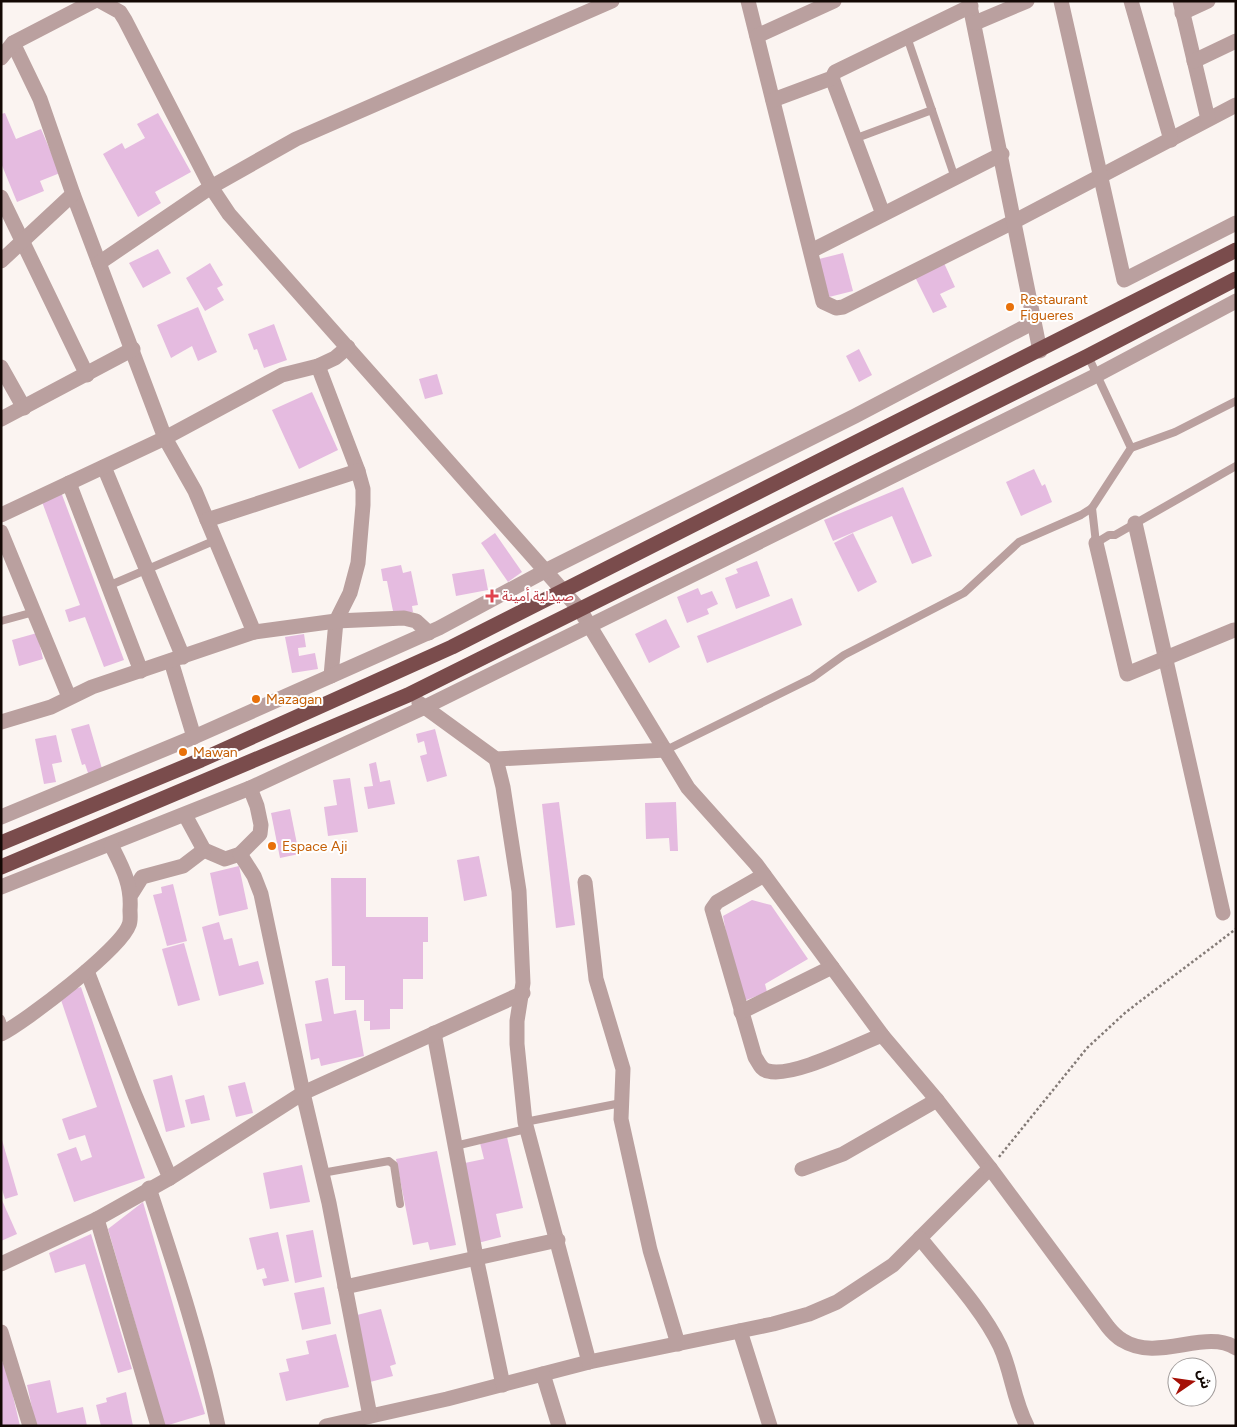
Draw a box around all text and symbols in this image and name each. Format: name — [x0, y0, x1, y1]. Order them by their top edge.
place label: Restaurant Figueres — [1020, 291, 1088, 324]
marker: Restaurant Figueres — [1004, 301, 1016, 313]
place label: صيدلية أمينة — [502, 587, 574, 605]
marker: صيدلية أمينة — [486, 590, 498, 602]
place label: Mazagan — [266, 691, 322, 708]
marker: Mazagan — [250, 693, 262, 705]
place label: Mawan — [193, 744, 238, 761]
marker: Mawan — [177, 746, 189, 758]
place label: Espace Aji — [282, 838, 347, 855]
marker: Espace Aji — [266, 840, 278, 852]
north arrow — [1167, 1357, 1217, 1407]
text: ش — [1194, 1368, 1215, 1390]

